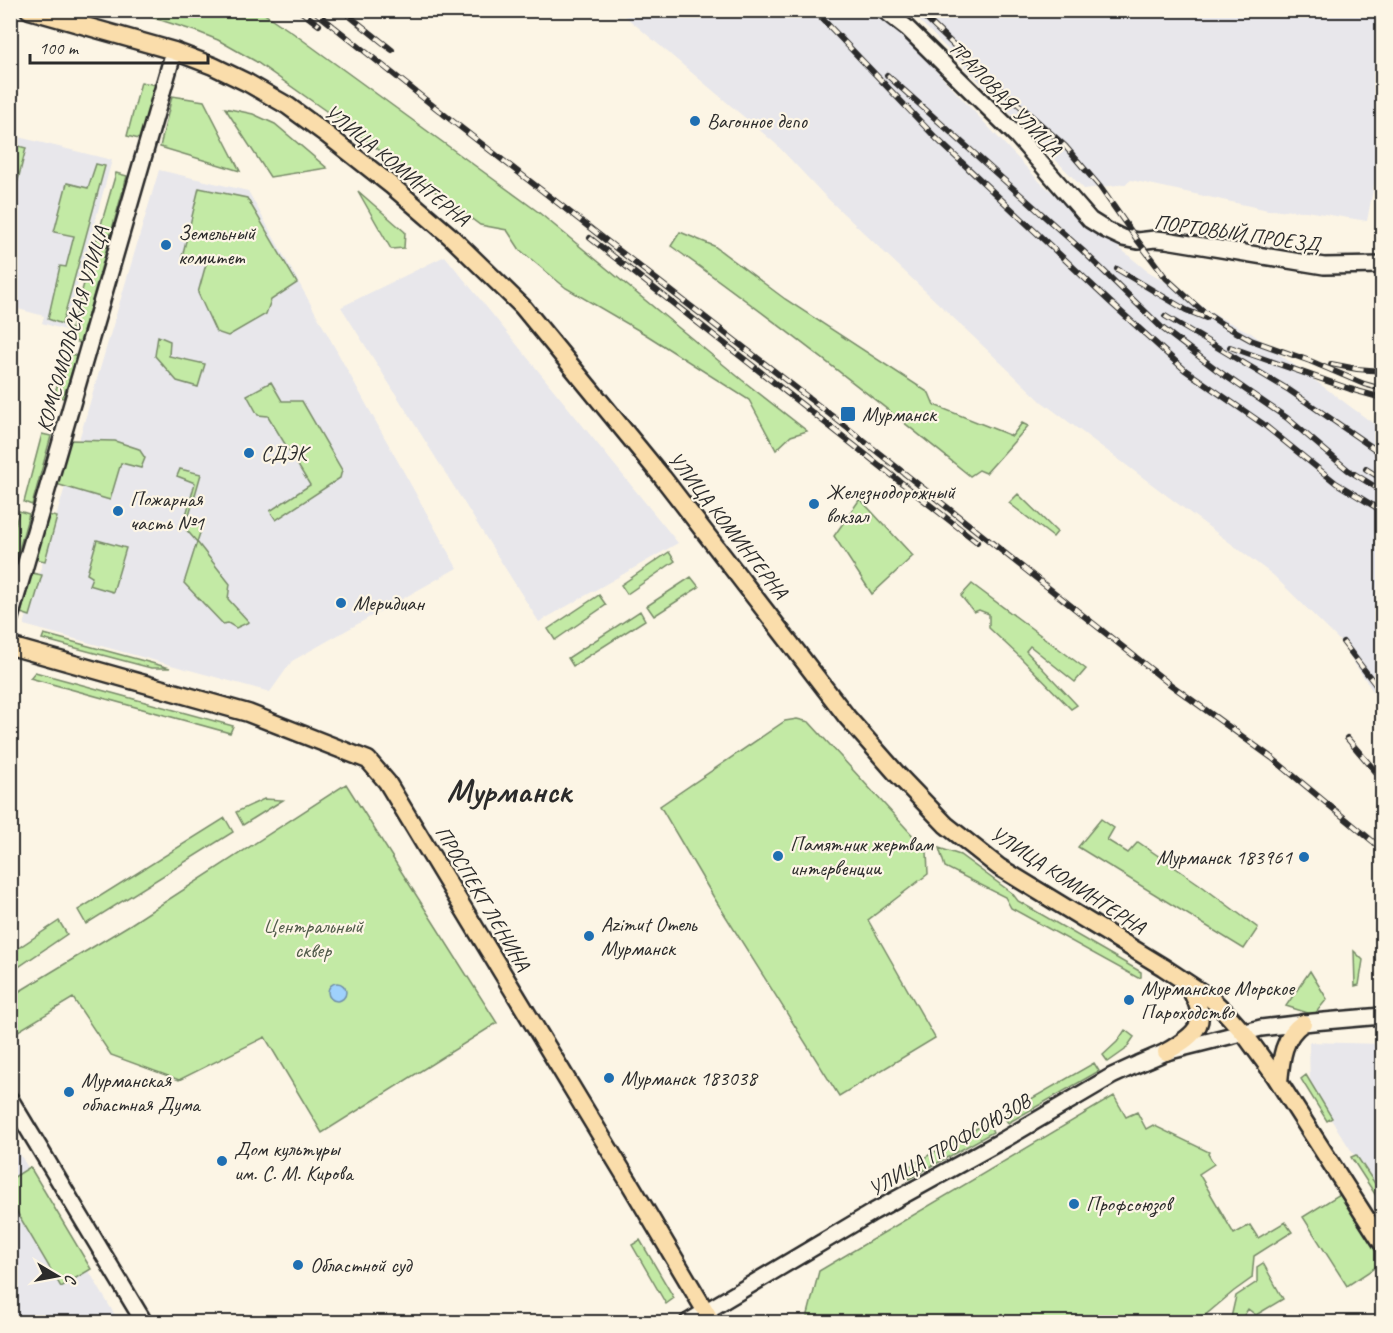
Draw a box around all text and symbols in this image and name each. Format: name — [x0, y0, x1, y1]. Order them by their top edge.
scale bar — [30, 27, 208, 65]
street label: ТРАЛОВАЯ УЛИЦА — [943, 35, 1068, 162]
text: 100 m — [39, 37, 80, 59]
street label: УЛИЦА КОМИНТЕРНА — [319, 98, 476, 232]
place label: Вагонное депо — [707, 108, 809, 134]
marker: Вагонное депо — [688, 114, 702, 128]
street label: ПОРТОВЫЙ ПРОЕЗД — [1153, 209, 1323, 258]
place label: Земельный комитет — [178, 220, 257, 270]
street label: КОМСОМОЛЬСКАЯ УЛИЦА — [30, 223, 114, 435]
marker: Земельный комитет — [159, 238, 173, 252]
place label: Мурманск — [862, 401, 938, 427]
marker: Мурманск — [839, 405, 857, 423]
place label: СДЭК — [261, 440, 311, 466]
marker: СДЭК — [242, 446, 256, 460]
street label: УЛИЦА КОМИНТЕРНА — [663, 446, 794, 605]
place label: Железнодорожный вокзал — [826, 479, 956, 529]
place label: Пожарная часть №1 — [130, 486, 205, 536]
marker: Железнодорожный вокзал — [807, 497, 821, 511]
marker: Пожарная часть №1 — [111, 504, 125, 518]
place label: Меридиан — [353, 590, 425, 616]
marker: Меридиан — [334, 596, 348, 610]
district label: Мурманск — [447, 770, 574, 812]
street label: УЛИЦА КОМИНТЕРНА — [986, 820, 1151, 941]
street label: ПРОСПЕКТ ЛЕНИНА — [430, 821, 537, 975]
place label: Памятник жертвам интервенции — [790, 831, 935, 881]
place label: Мурманск 183961 — [1156, 844, 1294, 870]
marker: Памятник жертвам интервенции — [771, 849, 785, 863]
marker: Мурманск 183961 — [1297, 850, 1311, 864]
place label: Azimut Отель Мурманск — [601, 911, 698, 961]
park label: Центральный сквер — [263, 913, 364, 963]
marker: Azimut Отель Мурманск — [582, 929, 596, 943]
place label: Мурманское Морское Пароходство — [1141, 975, 1296, 1025]
marker: Мурманское Морское Пароходство — [1122, 993, 1136, 1007]
place label: Мурманск 183038 — [621, 1065, 759, 1091]
place label: Мурманская областная Дума — [81, 1067, 202, 1117]
marker: Мурманск 183038 — [602, 1071, 616, 1085]
marker: Мурманская областная Дума — [62, 1085, 76, 1099]
street label: УЛИЦА ПРОФСОЮЗОВ — [864, 1087, 1037, 1202]
place label: Дом культуры им. С. М. Кирова — [234, 1136, 355, 1186]
marker: Дом культуры им. С. М. Кирова — [215, 1154, 229, 1168]
place label: Профсоюзов — [1086, 1191, 1175, 1218]
marker: Профсоюзов — [1067, 1197, 1081, 1211]
north arrow — [27, 1246, 87, 1306]
place label: Областной суд — [310, 1252, 414, 1278]
marker: Областной суд — [291, 1258, 305, 1272]
text: С — [60, 1273, 81, 1286]

